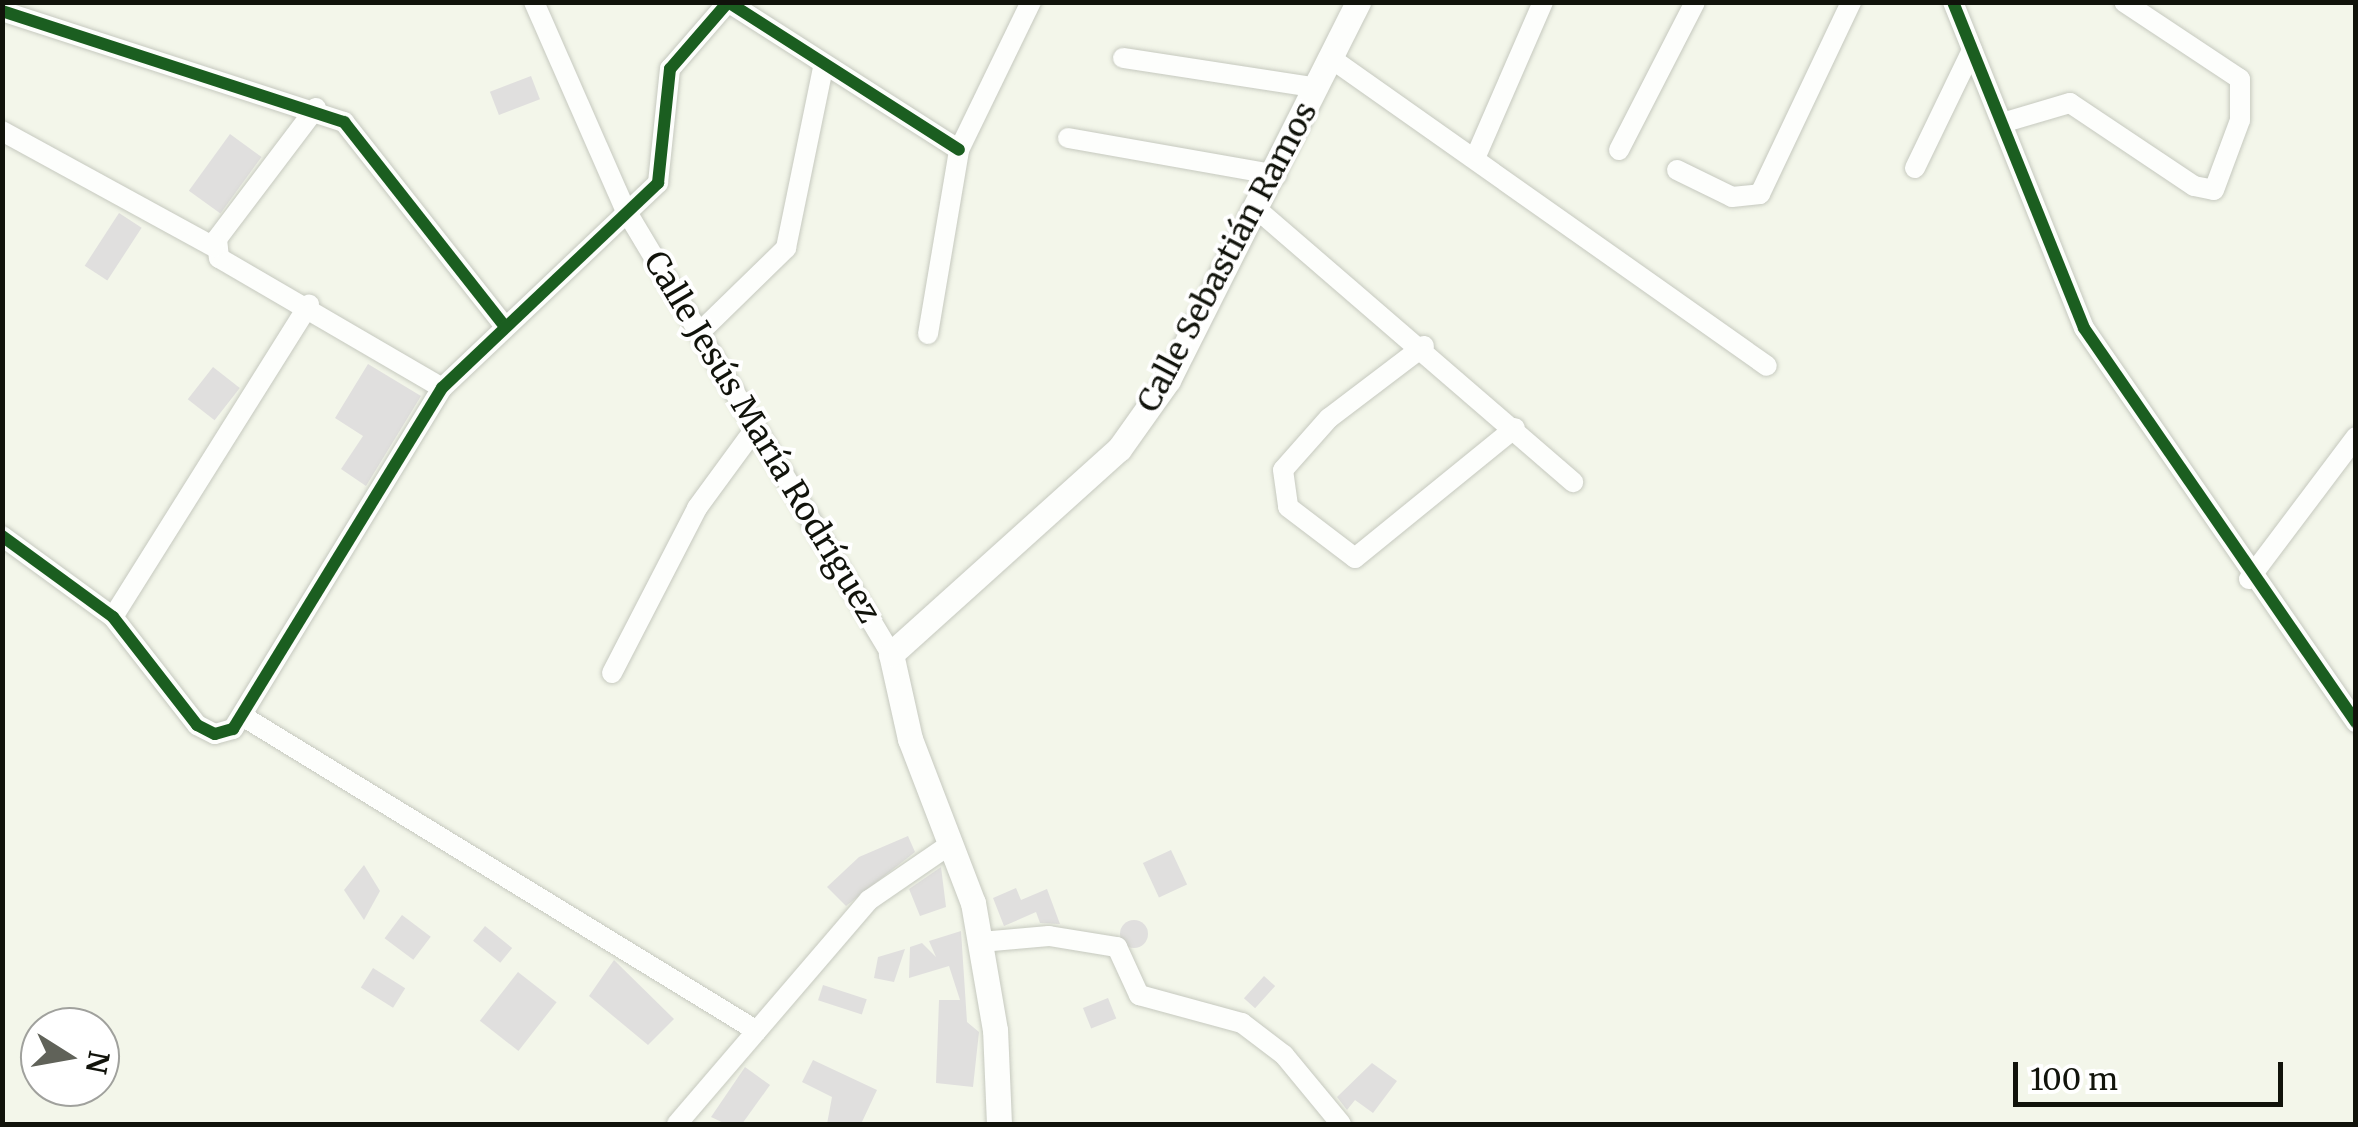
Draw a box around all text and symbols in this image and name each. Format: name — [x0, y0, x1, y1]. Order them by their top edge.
street label: Calle Sebastián Ramos — [1129, 95, 1325, 419]
street label: Calle Jesús María Rodríguez — [636, 244, 888, 630]
north arrow — [20, 1007, 120, 1107]
scale bar — [2018, 1042, 2288, 1104]
text: N — [78, 1048, 117, 1077]
text: 100 m — [2030, 1060, 2118, 1098]

